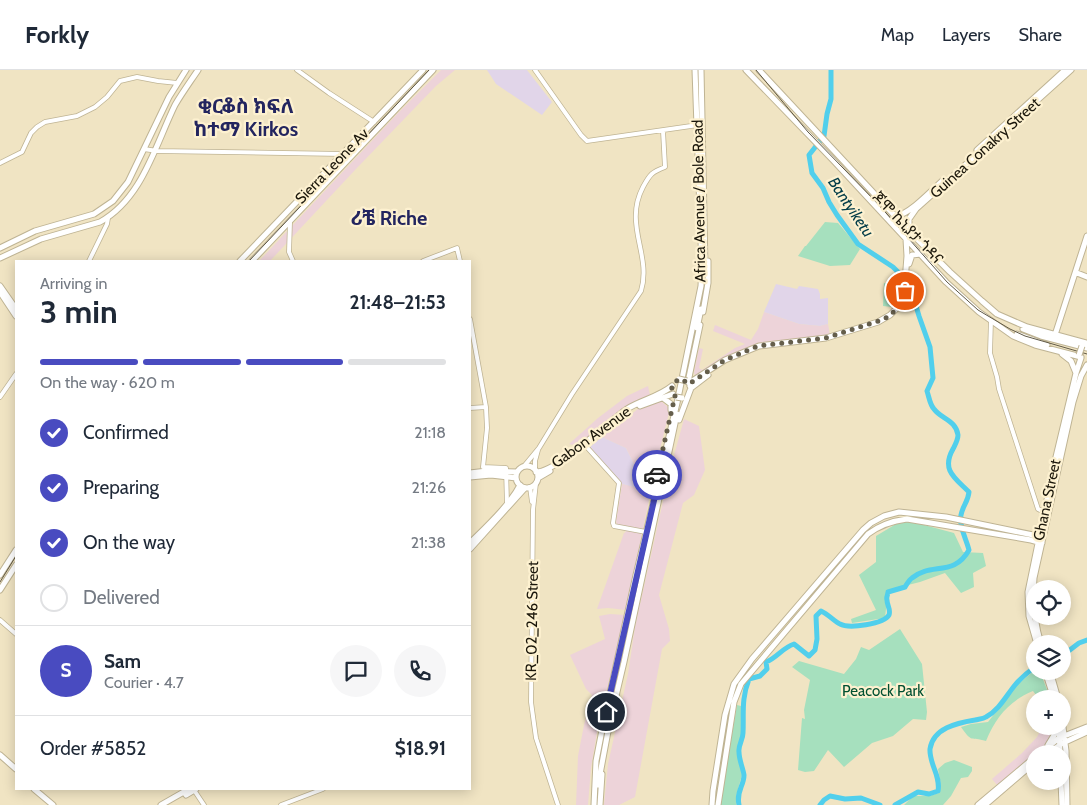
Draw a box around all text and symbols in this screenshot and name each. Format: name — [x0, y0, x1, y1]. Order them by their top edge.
text: Forkly — [25, 20, 89, 49]
text: Map — [881, 24, 914, 46]
text: Layers — [942, 24, 991, 46]
text: Share — [1019, 24, 1062, 46]
district label: ቂርቆስ ክፍለ ከተማ Kirkos — [194, 94, 298, 141]
street label: Guinea Conakry Street — [926, 94, 1044, 202]
street label: Africa Avenue / Bole Road — [689, 119, 709, 283]
street label: Sierra Leone Av — [291, 124, 373, 208]
water label: Bantyiketu — [824, 173, 878, 241]
street label: ጆሞ ኬኒያታ ጎዳና — [869, 188, 947, 268]
district label: ሪቼ Riche — [351, 206, 427, 230]
pin — [884, 270, 926, 312]
text: Arriving in — [40, 274, 107, 293]
icon: bag — [891, 277, 919, 305]
text: 21:48–21:53 — [349, 291, 446, 314]
text: 3 min — [40, 292, 118, 331]
text: On the way · 620 m — [40, 373, 175, 392]
street label: Gabon Avenue — [548, 402, 634, 472]
icon: check — [40, 419, 68, 447]
text: Confirmed — [83, 421, 169, 444]
text: 21:18 — [414, 423, 446, 442]
courier — [632, 450, 682, 500]
street label: Ghana Street — [1030, 458, 1064, 542]
icon: car — [643, 461, 671, 489]
icon: check — [40, 474, 68, 502]
text: Preparing — [83, 476, 159, 499]
text: 21:26 — [412, 478, 446, 497]
icon: check — [40, 529, 68, 557]
text: On the way — [83, 531, 175, 554]
text: 21:38 — [411, 533, 446, 552]
street label: KR_02_246 Street — [522, 561, 542, 681]
map controls — [1026, 580, 1071, 790]
button: locate — [1026, 580, 1071, 625]
text: Delivered — [83, 586, 160, 609]
button: layers — [1026, 635, 1071, 680]
button: chat — [330, 645, 382, 697]
button: phone — [394, 645, 446, 697]
text: Sam — [104, 650, 141, 673]
text: S — [60, 659, 72, 682]
text: Courier · 4.7 — [104, 673, 184, 692]
park label: Peacock Park — [842, 682, 924, 700]
button: + — [1026, 690, 1071, 735]
pin — [585, 691, 627, 733]
icon: home — [592, 698, 620, 726]
text: Order #5852 — [40, 737, 146, 760]
text: $18.91 — [395, 737, 446, 760]
button: − — [1026, 745, 1071, 790]

